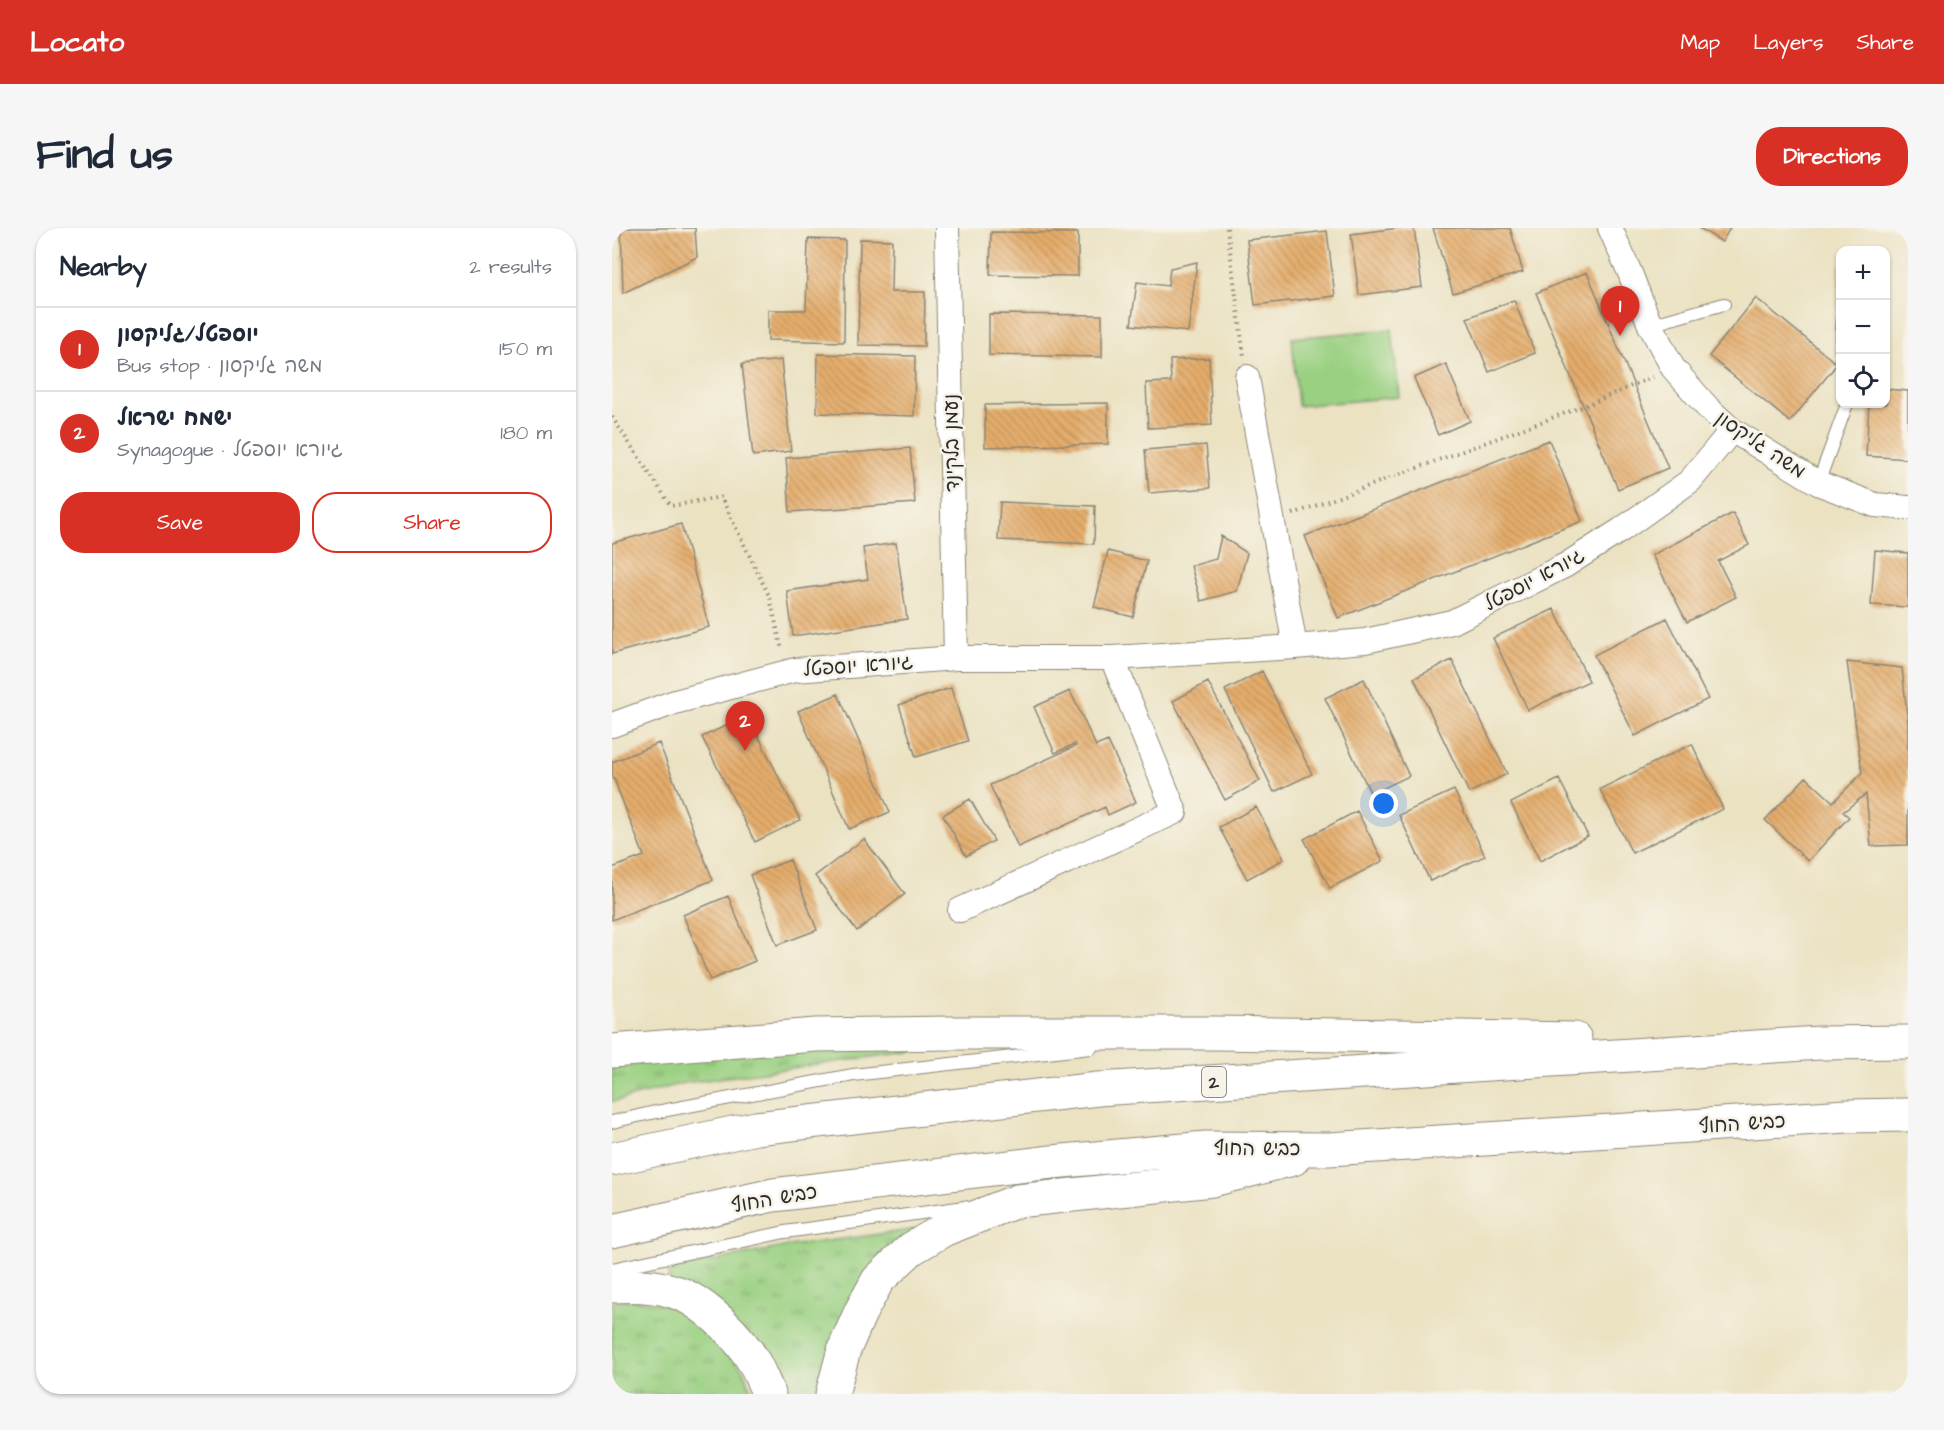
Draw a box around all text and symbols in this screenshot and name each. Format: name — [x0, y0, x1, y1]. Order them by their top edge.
text: Locato — [30, 23, 124, 62]
text: Map — [1680, 28, 1720, 57]
text: Layers — [1753, 28, 1823, 57]
text: Share — [1856, 28, 1914, 57]
text: Find us — [36, 127, 173, 185]
button: Directions — [1756, 127, 1908, 186]
map controls — [1836, 246, 1890, 408]
button: + — [1836, 246, 1890, 300]
text: Nearby — [60, 249, 147, 285]
text: 2 results — [469, 253, 552, 281]
pin: 1 — [1600, 286, 1640, 336]
button: − — [1836, 300, 1890, 354]
text: יוספטל/גליקסון — [117, 319, 259, 350]
text: 1 — [78, 335, 81, 363]
text: 150 m — [499, 335, 552, 363]
text: Bus stop · משה גליקסון — [117, 352, 322, 380]
button: locate — [1836, 354, 1890, 408]
street label: נעמן בלקינד — [937, 394, 967, 492]
text: ישמח ישראל — [117, 403, 232, 434]
street label: משה גליקסון — [1710, 404, 1811, 485]
text: 2 — [74, 419, 85, 447]
text: 180 m — [500, 419, 552, 447]
text: Synagogue · גיורא יוספטל — [117, 436, 343, 464]
button: Save — [60, 492, 300, 553]
button: Share — [312, 492, 552, 553]
street label: גיורא יוספטל — [1479, 542, 1590, 618]
street label: גיורא יוספטל — [802, 648, 914, 684]
pin: 2 — [726, 702, 764, 751]
your location — [1369, 789, 1398, 818]
road number: 2 — [1202, 1067, 1226, 1097]
street label: כביש החוף — [1698, 1107, 1786, 1141]
street label: כביש החוף — [1214, 1135, 1300, 1163]
street label: כביש החוף — [729, 1178, 819, 1220]

